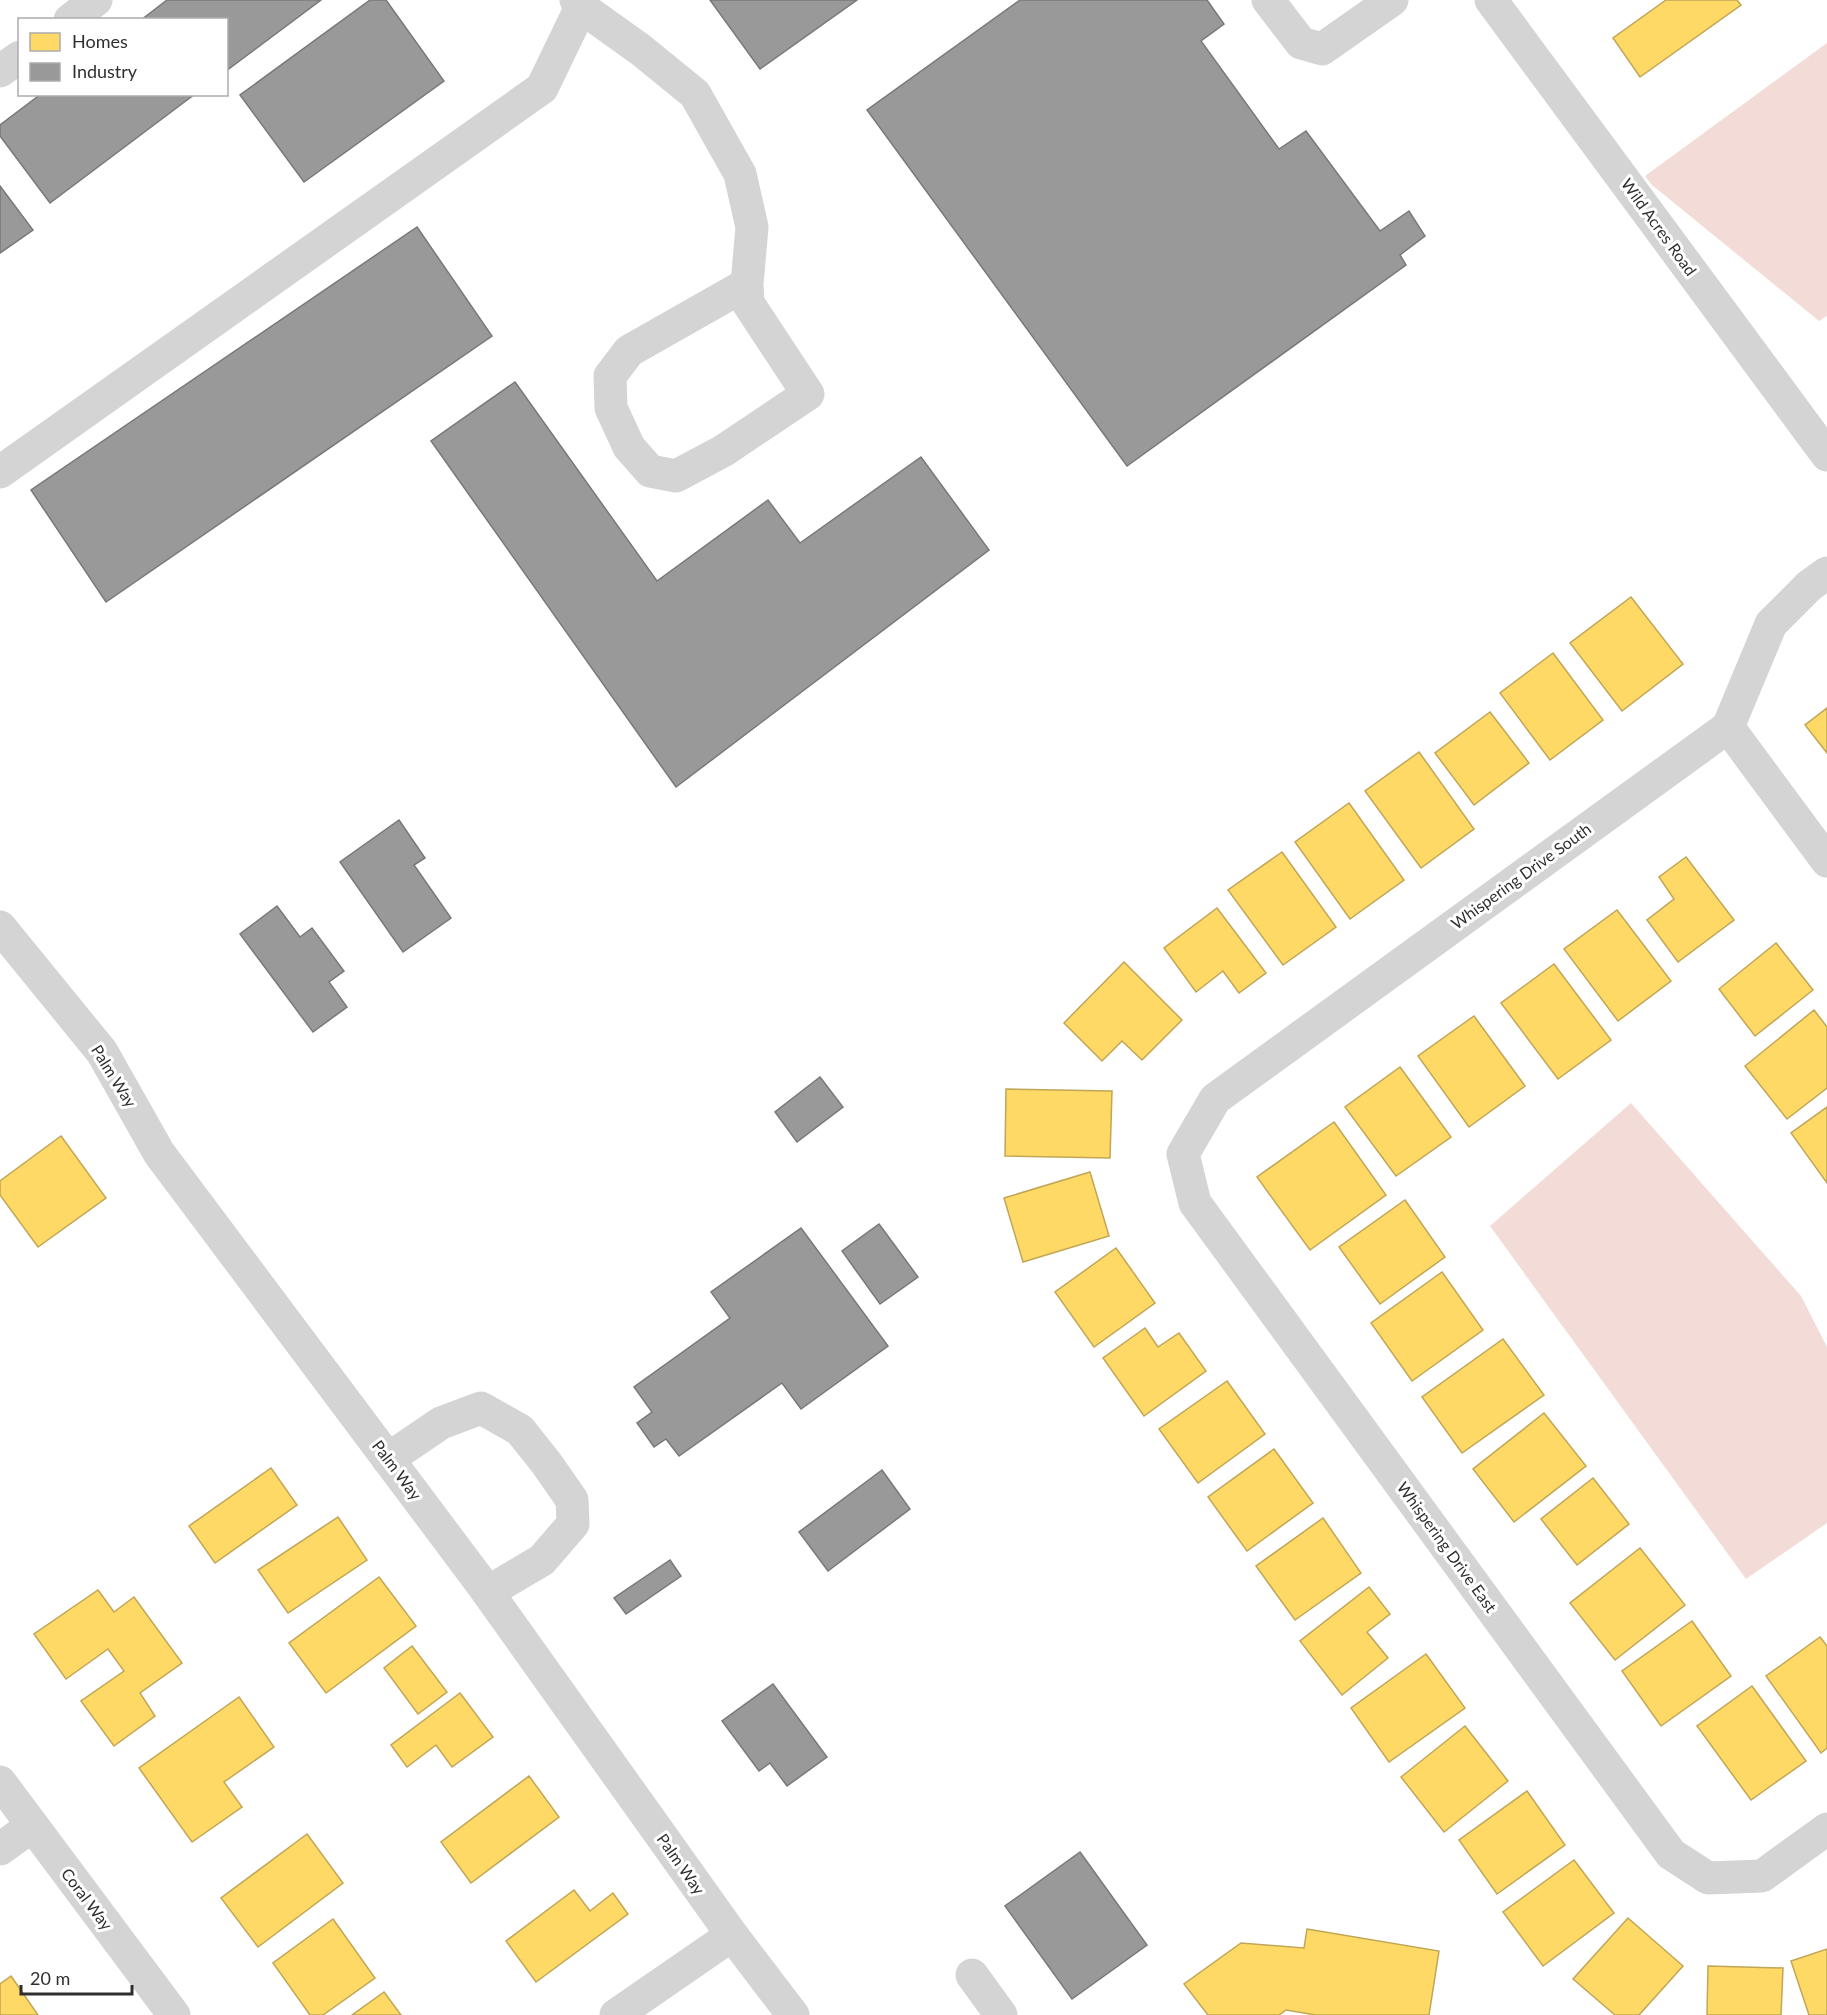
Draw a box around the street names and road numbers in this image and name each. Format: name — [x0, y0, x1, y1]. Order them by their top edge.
street label: Wild Acres Road — [1618, 174, 1701, 279]
street label: Whispering Drive South — [1447, 818, 1594, 933]
street label: Palm Way — [88, 1041, 141, 1111]
street label: Palm Way — [369, 1436, 426, 1504]
street label: Whispering Drive East — [1394, 1478, 1501, 1616]
street label: Palm Way — [654, 1830, 710, 1898]
street label: Coral Way — [58, 1864, 117, 1934]

